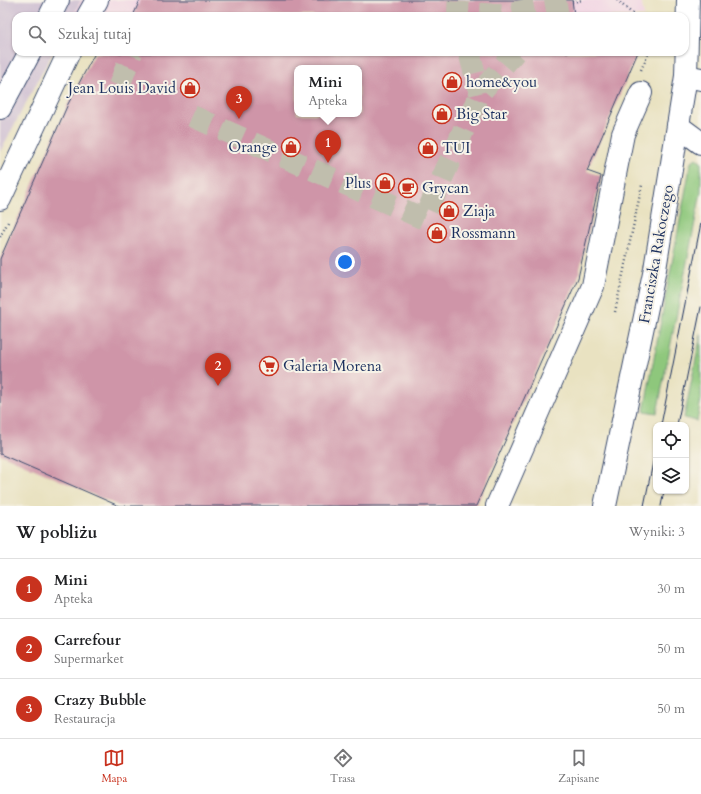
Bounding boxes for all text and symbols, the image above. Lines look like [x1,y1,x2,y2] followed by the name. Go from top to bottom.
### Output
[12,12,689,56] search box
[26,23,48,45] icon: search
[58,24,132,44] text: Szukaj tutaj
[294,65,362,117] popup
[441,71,463,93] shop icon: home&you
[309,72,342,92] text: Mini
[466,72,537,92] place label: home&you
[179,77,201,99] shop icon: Jean Louis David
[66,78,176,98] place label: Jean Louis David
[226,86,252,119] pin: 3
[309,92,347,110] text: Apteka
[431,103,453,125] shop icon: Big Star
[456,104,508,124] place label: Big Star
[315,130,341,163] pin: 1
[280,136,302,158] shop icon: Orange
[228,137,277,157] place label: Orange
[417,137,439,159] shop icon: TUI
[442,138,470,158] place label: TUI
[374,172,396,194] shop icon: Plus
[345,173,371,193] place label: Plus
[397,177,419,199] cafe icon: Grycan
[422,178,470,198] place label: Grycan
[634,183,678,325] street label: Franciszka Rakoczego
[438,200,460,222] shop icon: Ziaja
[463,201,496,221] place label: Ziaja
[426,222,448,244] shop icon: Rossmann
[451,223,516,243] place label: Rossmann
[335,252,355,272] your location
[205,353,231,386] pin: 2
[258,355,280,377] supermarket icon: Galeria Morena
[283,356,382,376] place label: Galeria Morena
[653,422,689,494] map controls
[653,422,689,458] button: locate
[653,458,689,494] button: layers
[16,521,97,544] text: W pobliżu
[629,523,685,541] text: Wyniki: 3
[54,570,88,590] text: Mini
[26,580,32,598] text: 1
[657,580,685,598] text: 30 m
[54,590,93,608] text: Apteka
[54,630,121,650] text: Carrefour
[26,640,32,658] text: 2
[657,640,685,658] text: 50 m
[54,650,124,668] text: Supermarket
[54,690,146,710] text: Crazy Bubble
[26,700,32,718] text: 3
[657,700,685,718] text: 50 m
[54,710,116,728] text: Restauracja
[101,747,127,786] tab: Mapa
[330,747,355,786] tab: Trasa
[558,747,600,786] tab: Zapisane

